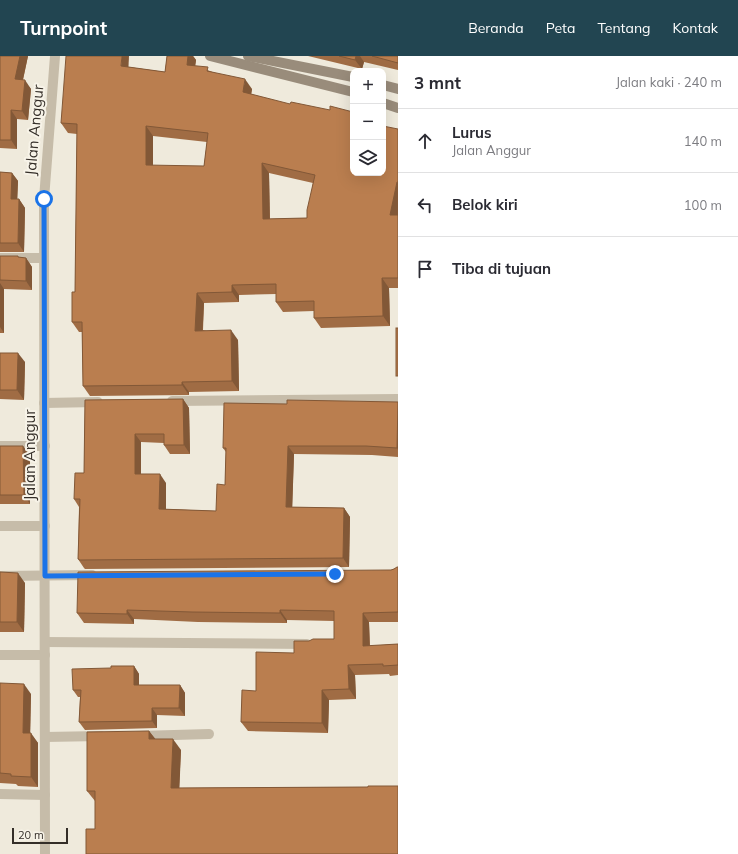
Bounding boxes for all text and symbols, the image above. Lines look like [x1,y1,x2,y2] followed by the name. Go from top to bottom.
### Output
[20,16,107,40] text: Turnpoint
[468,19,524,37] text: Beranda
[546,19,575,37] text: Peta
[597,19,651,37] text: Tentang
[673,19,718,37] text: Kontak
[350,68,386,176] map controls
[350,68,386,104] button: +
[414,72,461,93] text: 3 mnt
[616,74,722,90] text: Jalan kaki · 240 m
[21,83,47,176] street label: Jalan Anggur
[350,104,386,140] button: −
[452,123,492,142] text: Lurus
[414,130,436,152] icon: ahead
[684,133,722,149] text: 140 m
[350,140,386,176] button: layers
[452,142,531,158] text: Jalan Anggur
[35,190,53,208] route start
[414,194,436,216] icon: left
[452,195,518,214] text: Belok kiri
[684,197,722,213] text: 100 m
[414,258,436,280] icon: arrive
[452,259,551,278] text: Tiba di tujuan
[20,409,39,501] street label: Jalan Anggur
[326,565,344,583] route end
[12,826,68,845] scale bar
[18,828,44,842] text: 20 m

